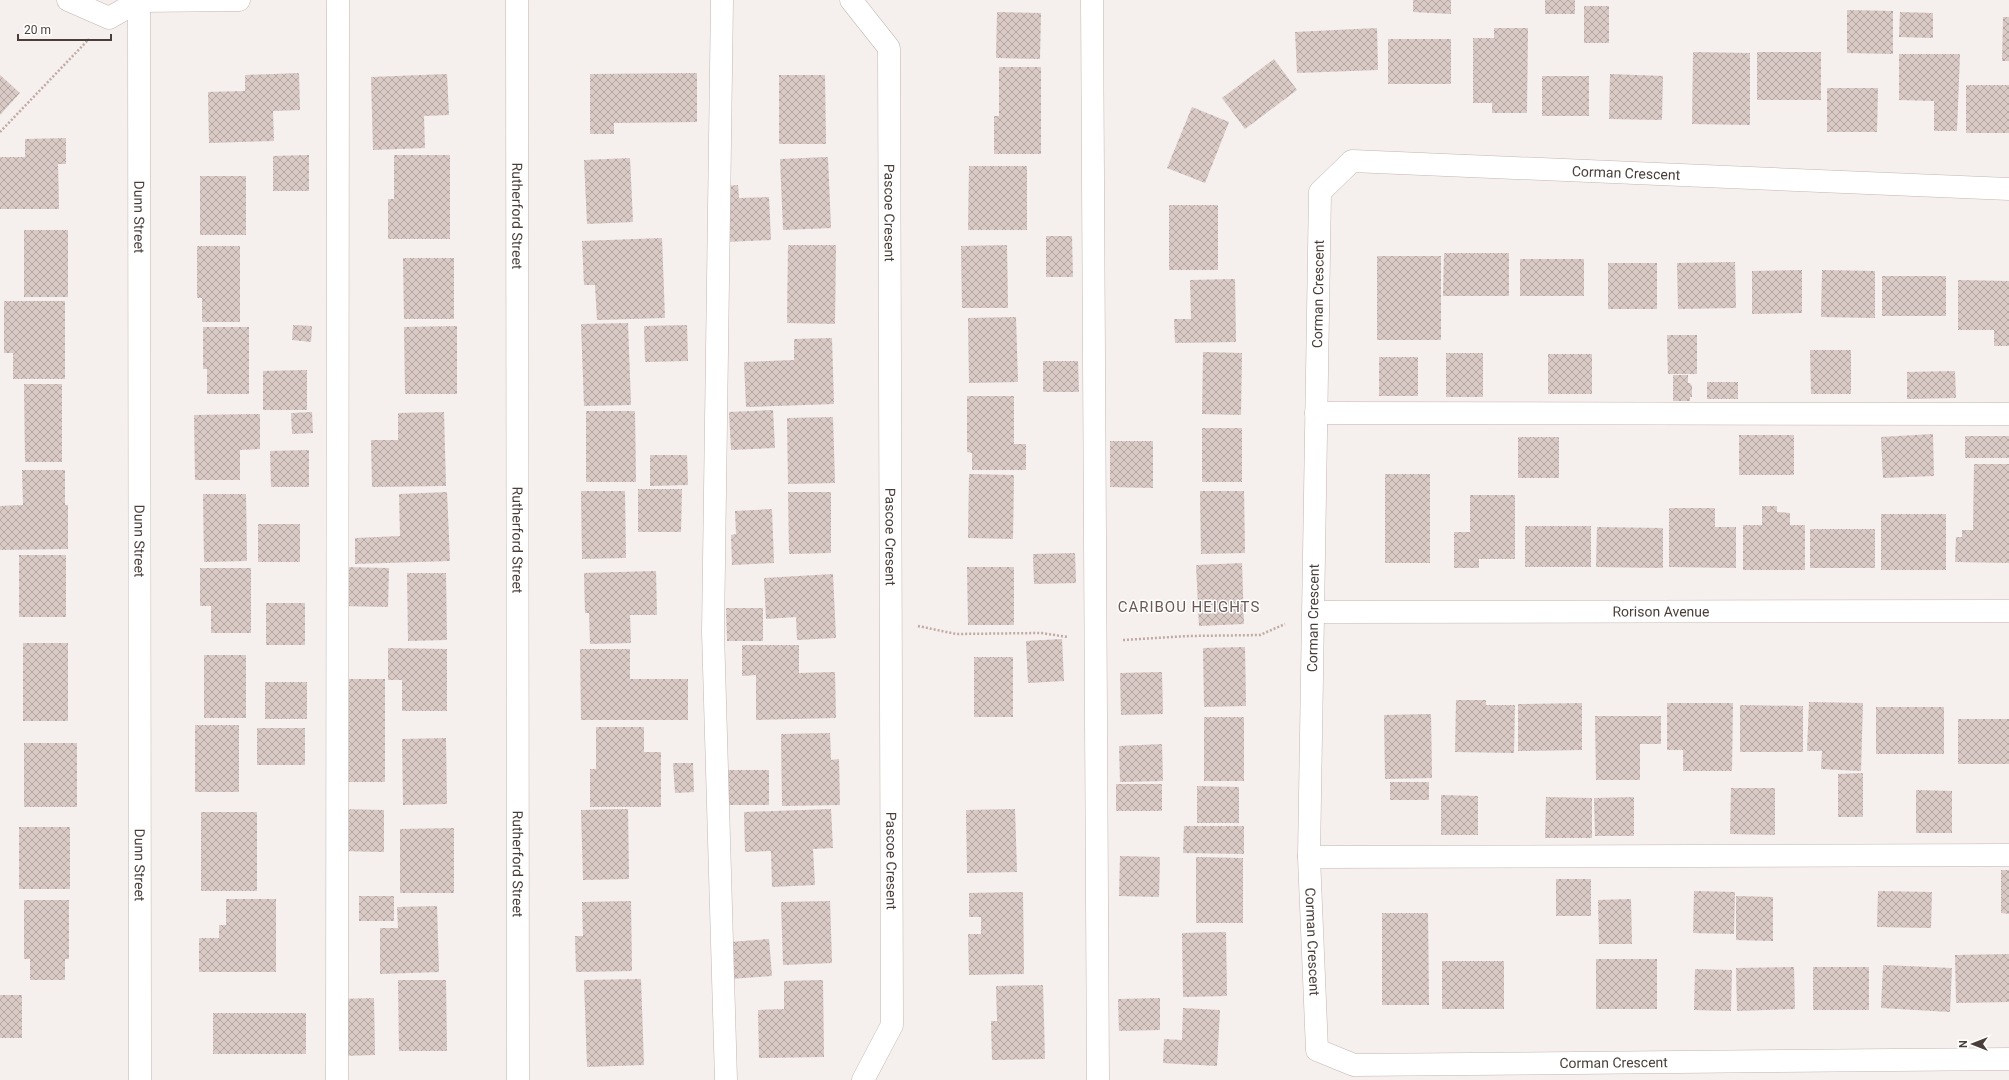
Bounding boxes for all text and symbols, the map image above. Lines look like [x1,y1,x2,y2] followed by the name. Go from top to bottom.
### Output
[18,16,111,42] scale bar
[24,23,51,37] text: 20 m
[509,163,525,270] street label: Rutherford Street
[1572,163,1681,183] street label: Corman Crescent
[881,164,898,262] street label: Pascoe Cresent
[131,181,147,254] street label: Dunn Street
[1309,239,1327,348] street label: Corman Crescent
[509,487,526,594] street label: Rutherford Street
[882,488,899,586] street label: Pascoe Cresent
[131,505,148,578] street label: Dunn Street
[1304,563,1322,672] street label: Corman Crescent
[1118,598,1260,616] district label: CARIBOU HEIGHTS
[1612,603,1710,620] street label: Rorison Avenue
[510,811,526,918] street label: Rutherford Street
[883,812,900,910] street label: Pascoe Cresent
[132,829,148,902] street label: Dunn Street
[1302,887,1323,997] street label: Corman Crescent
[1953,1024,1993,1064] north arrow
[1957,1040,1970,1048] text: N
[1559,1054,1668,1071] street label: Corman Crescent

